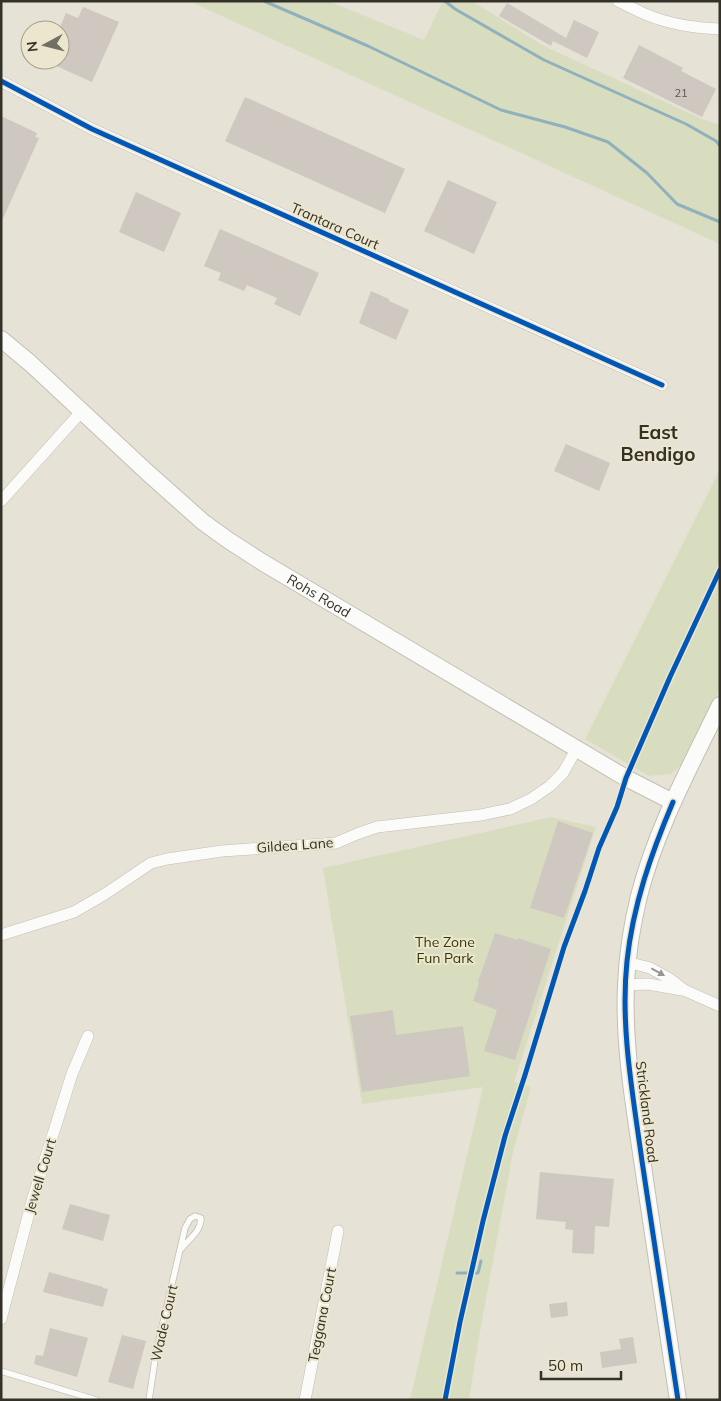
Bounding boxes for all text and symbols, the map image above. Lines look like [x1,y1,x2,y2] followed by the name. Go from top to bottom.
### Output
[20,20,70,70] north arrow
[23,40,42,53] text: N
[674,86,688,100] house number: 21
[288,198,382,254] street label: Trantara Court
[621,420,695,466] district label: East Bendigo
[284,570,354,621] street label: Rohs Road
[256,833,334,857] street label: Gildea Lane
[415,933,475,967] park label: The Zone Fun Park
[650,968,665,976] one-way arrow
[632,1060,662,1164] street label: Strickland Road
[20,1136,60,1216] street label: Jewell Court
[304,1266,340,1364] street label: Teggana Court
[146,1283,182,1363] street label: Wade Court
[541,1348,621,1380] scale bar
[548,1356,583,1375] text: 50 m

